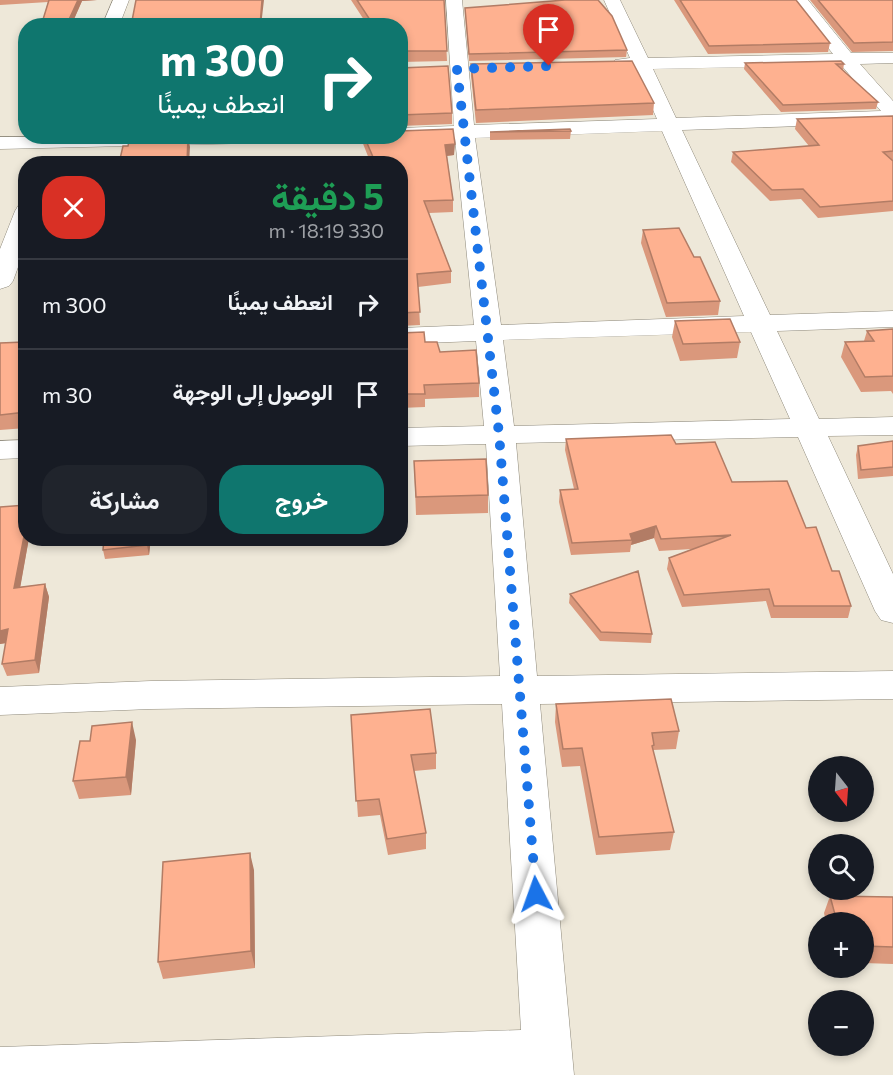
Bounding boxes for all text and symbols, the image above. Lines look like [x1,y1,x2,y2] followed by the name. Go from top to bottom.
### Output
[523,4,574,66] pin
[532,13,565,46] icon: arrive
[160,33,285,85] text: 300 m
[306,42,384,120] icon: right
[157,86,285,119] text: انعطف يمينًا
[271,173,384,217] text: 5 دقيقة
[42,176,105,239] button: close
[268,218,384,242] text: 330 m · 18:19
[227,288,333,315] text: انعطف يمينًا
[351,288,384,321] icon: right
[42,291,107,318] text: 300 m
[173,378,333,405] text: الوصول إلى الوجهة
[351,378,384,411] icon: arrive
[42,381,92,408] text: 30 m
[42,465,207,534] button: مشاركة
[219,465,384,534] button: خروج
[808,756,874,822] north arrow
[808,756,874,1056] map controls
[808,834,874,900] button: search
[504,862,568,926] position arrow
[808,912,874,978] button: +
[808,990,874,1056] button: −

